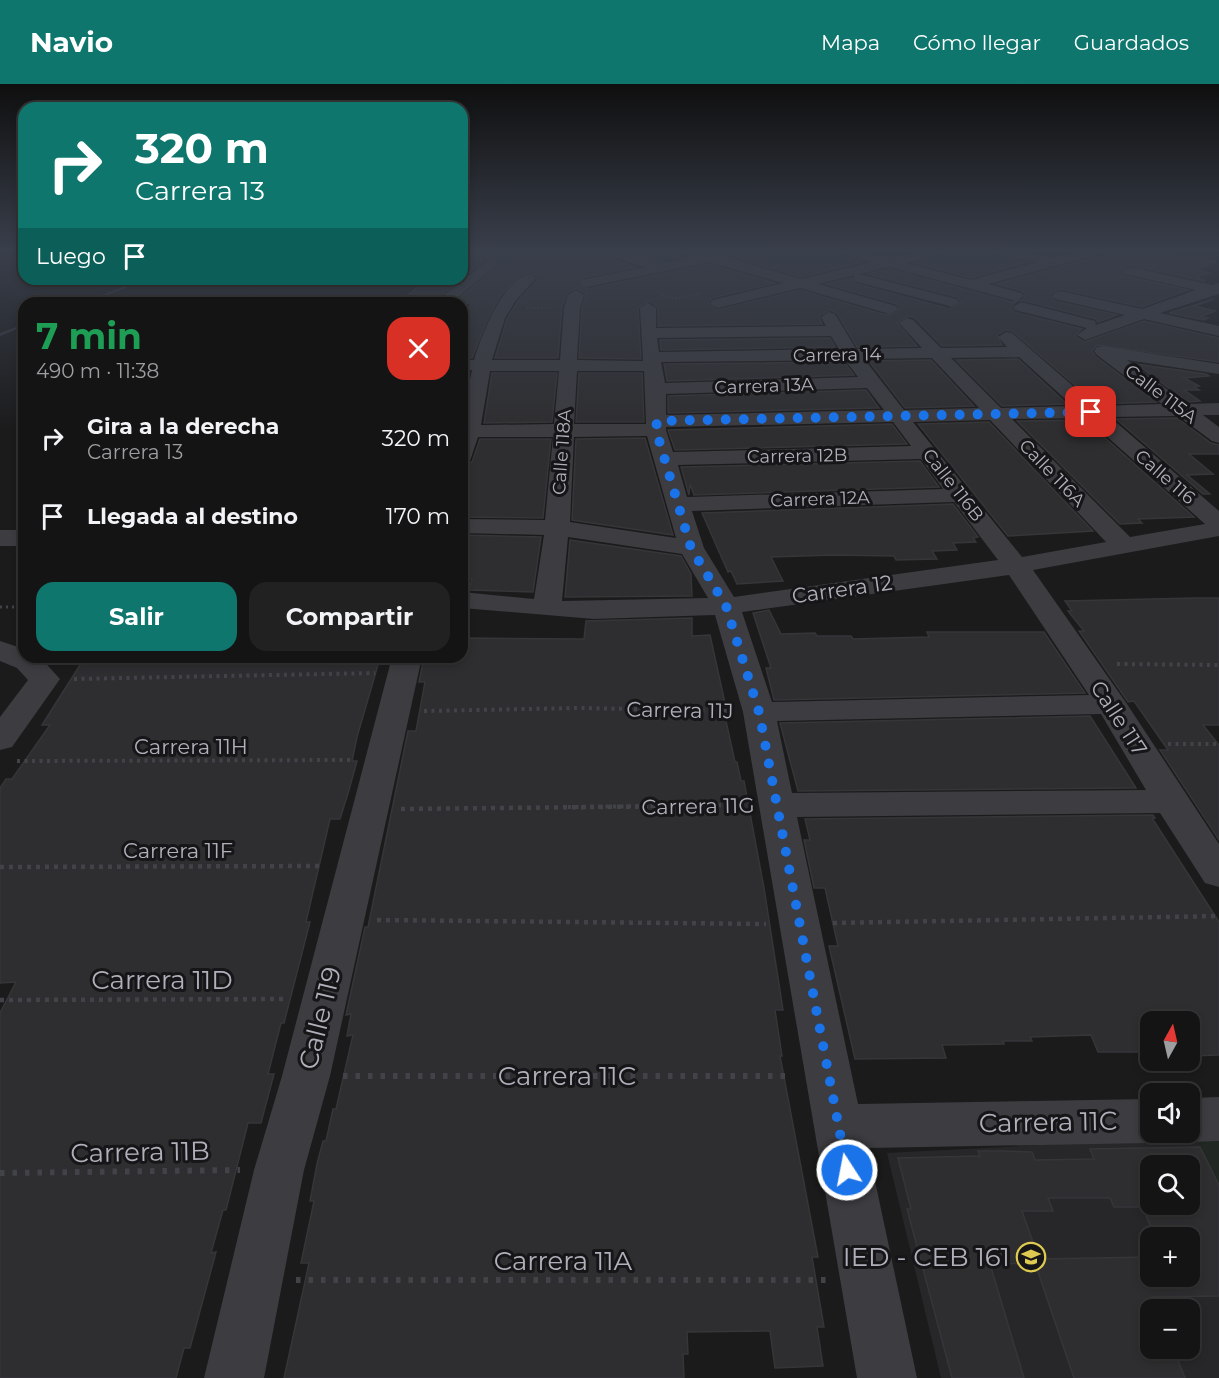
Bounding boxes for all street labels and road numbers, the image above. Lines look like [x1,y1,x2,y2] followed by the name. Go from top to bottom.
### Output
[793,343,881,367] street label: Carrera 14
[1121,360,1201,428] street label: Calle 115A
[714,373,814,399] street label: Carrera 13A
[548,408,576,496] street label: Calle 118A
[1014,435,1090,511] street label: Calle 116A
[747,444,847,468] street label: Carrera 12B
[918,444,988,526] street label: Calle 116B
[1130,445,1200,509] street label: Calle 116
[770,486,870,512] street label: Carrera 12A
[790,570,894,608] street label: Carrera 12
[1086,676,1152,760] street label: Calle 117
[626,697,734,723] street label: Carrera 11J
[134,734,248,759] street label: Carrera 11H
[641,793,755,819] street label: Carrera 11G
[123,838,233,863] street label: Carrera 11F
[292,963,348,1073] street label: Calle 119
[91,964,233,996] street label: Carrera 11D
[498,1060,636,1092] street label: Carrera 11C
[979,1105,1117,1139] street label: Carrera 11C
[70,1135,210,1169] street label: Carrera 11B
[494,1245,633,1277] street label: Carrera 11A

